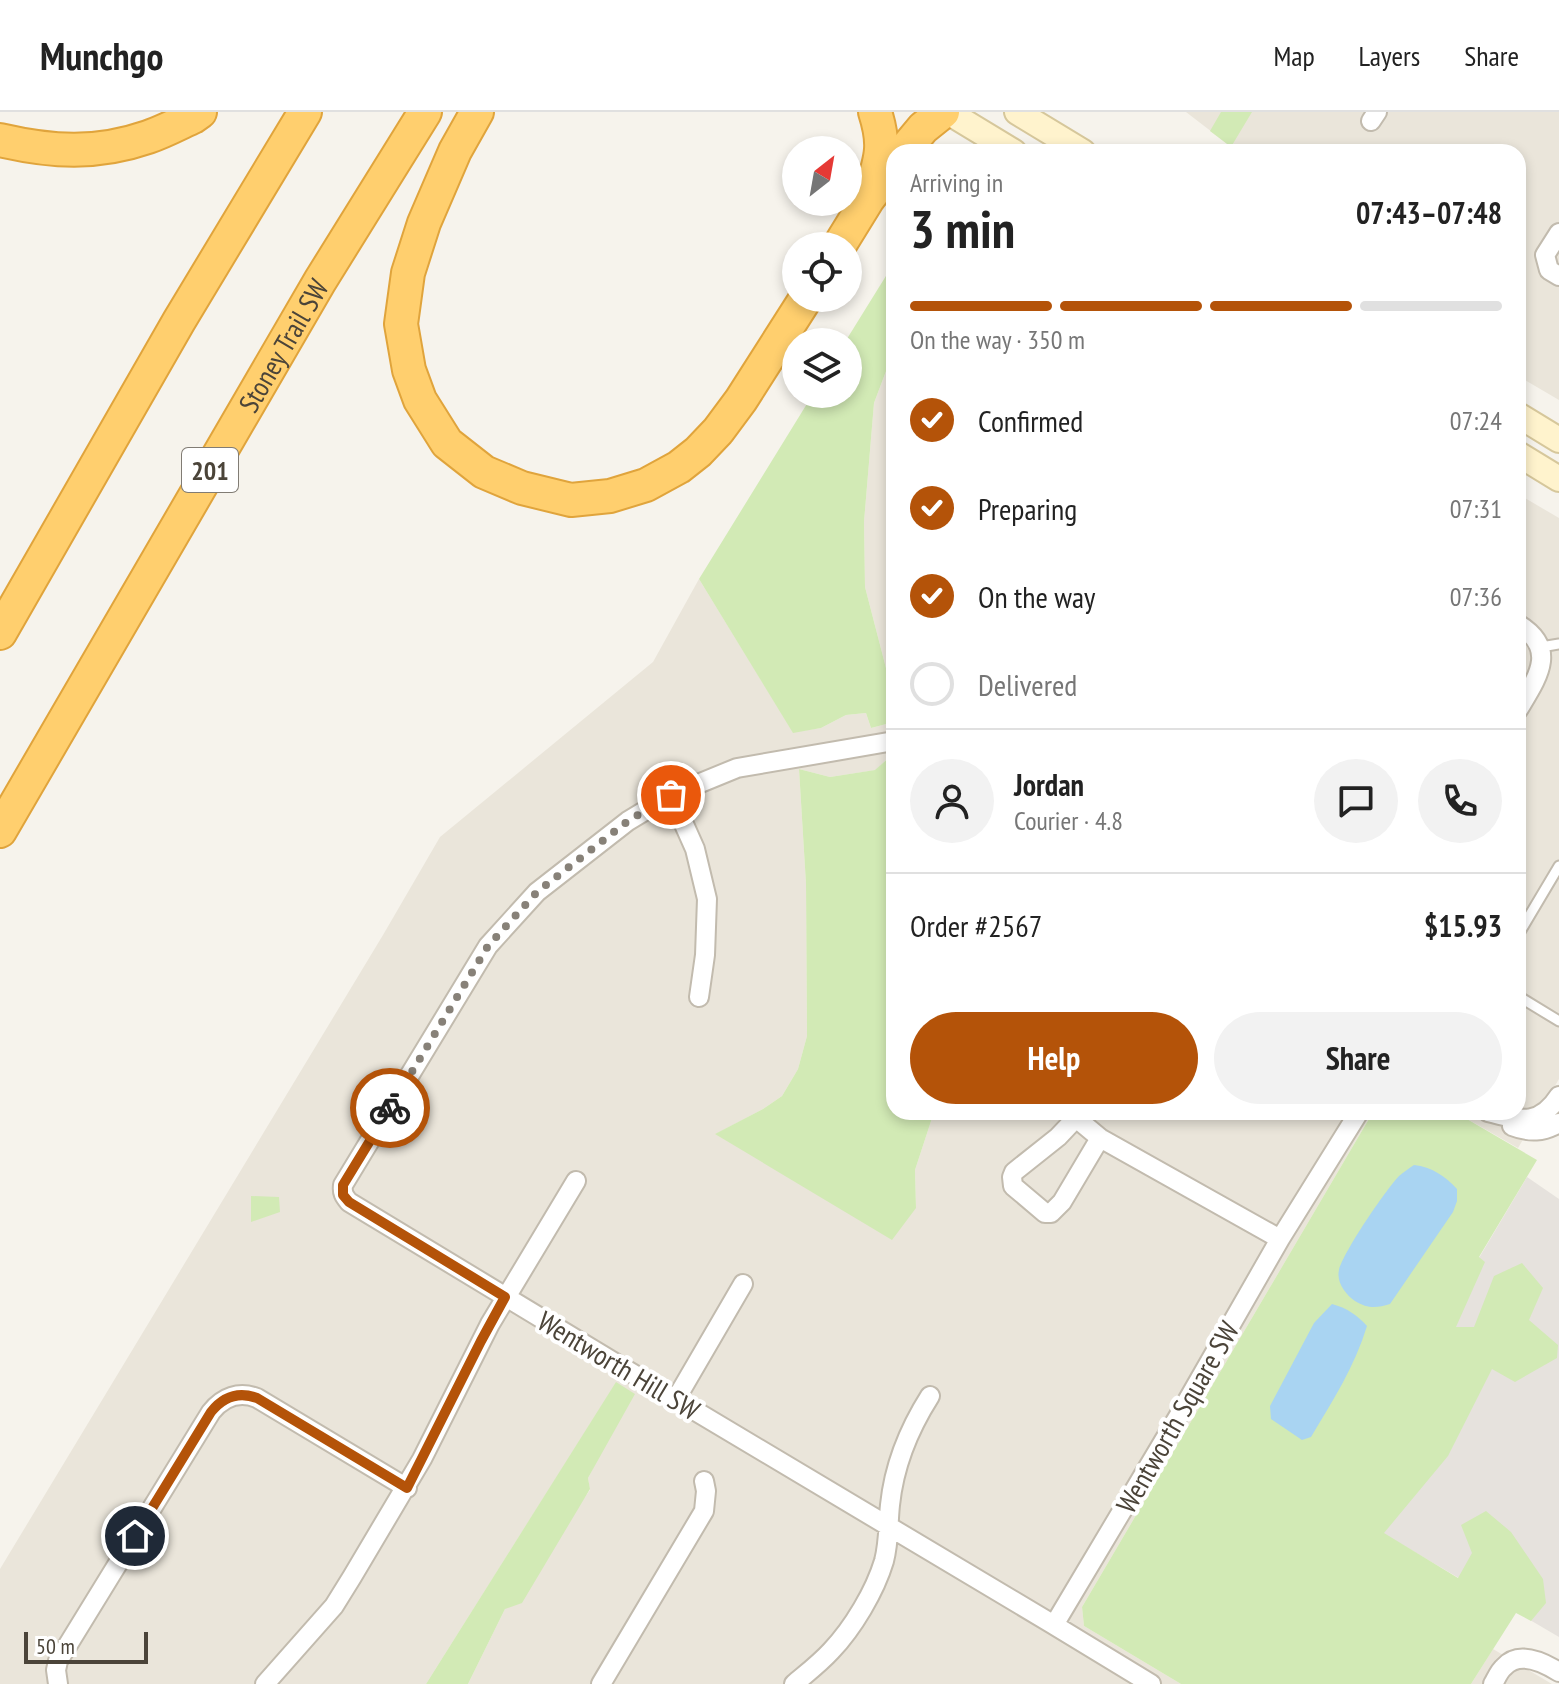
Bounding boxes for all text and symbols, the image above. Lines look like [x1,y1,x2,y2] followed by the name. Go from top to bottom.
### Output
[40,31,163,80] text: Munchgo
[1273,37,1315,74] text: Map
[1359,37,1420,74] text: Layers
[1464,37,1519,74] text: Share
[782,136,862,216] north arrow
[782,136,862,408] map controls
[910,166,1003,199] text: Arriving in
[1356,193,1502,232] text: 07:43–07:48
[910,195,1015,262] text: 3 min
[782,232,862,312] button: locate
[229,272,336,419] street label: Stoney Trail SW
[910,323,1085,356] text: On the way · 350 m
[782,328,862,408] button: layers
[910,398,954,442] icon: check
[978,401,1083,440] text: Confirmed
[1450,404,1502,437] text: 07:24
[182,448,238,492] road number: 201
[910,486,954,530] icon: check
[978,489,1077,528] text: Preparing
[1450,492,1502,525] text: 07:31
[910,574,954,618] icon: check
[978,577,1095,616] text: On the way
[1450,580,1502,613] text: 07:36
[978,665,1077,704] text: Delivered
[910,759,994,843] button: person
[1314,759,1398,843] button: chat
[1418,759,1502,843] button: phone
[637,761,705,829] pin
[1014,765,1084,804] text: Jordan
[649,773,693,817] icon: bag
[1014,804,1123,837] text: Courier · 4.8
[910,906,1042,945] text: Order #2567
[1424,906,1502,945] text: $15.93
[910,1012,1198,1104] button: Help
[1214,1012,1502,1104] button: Share
[350,1068,430,1148] courier
[368,1086,412,1130] icon: bike
[531,1302,707,1428] street label: Wentworth Hill SW
[1107,1314,1247,1520] street label: Wentworth Square SW
[101,1502,169,1570] pin
[113,1514,157,1558] icon: home
[24,1628,148,1664] scale bar
[36,1632,75,1660] text: 50 m

